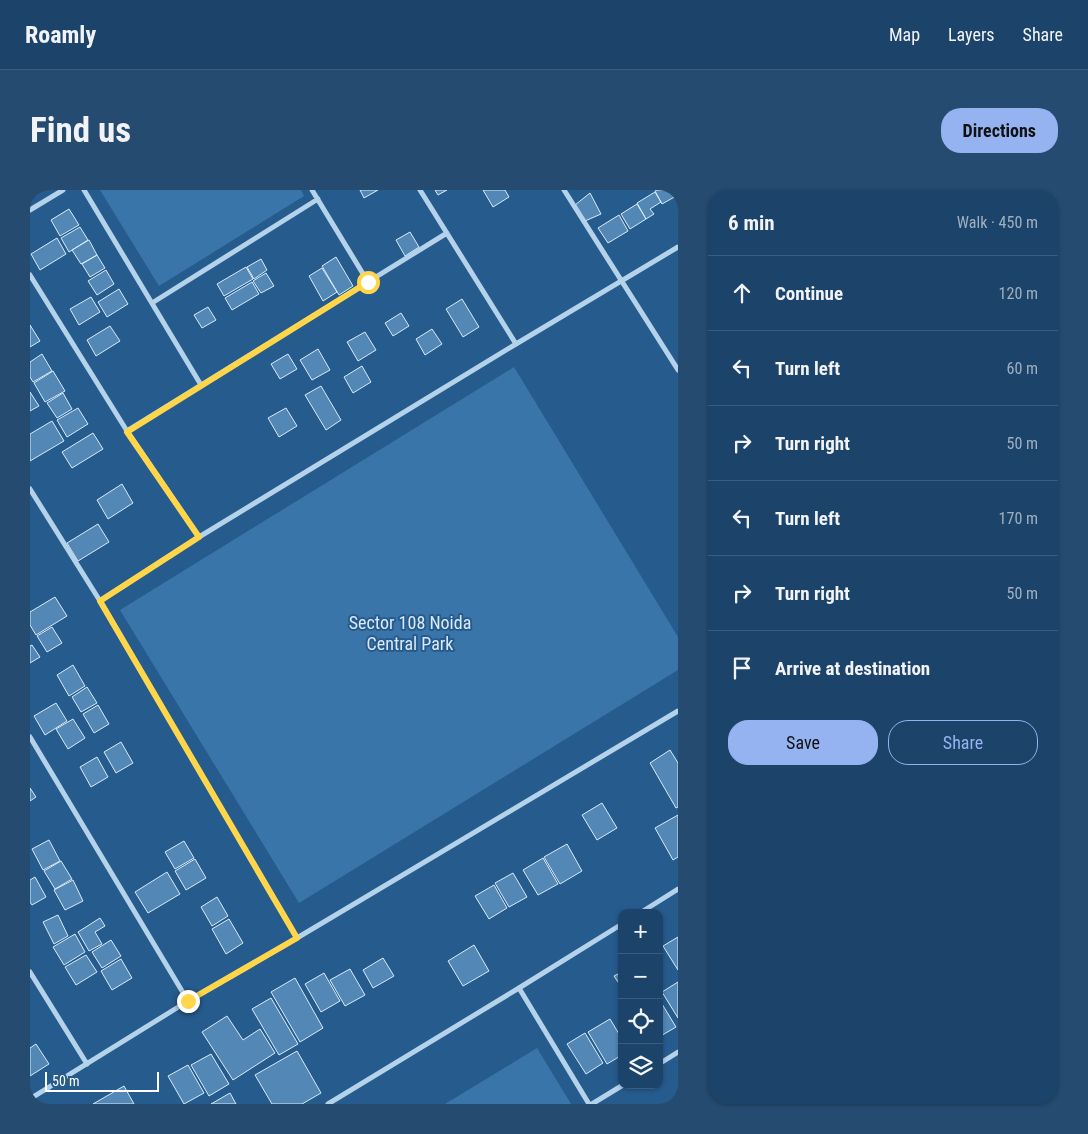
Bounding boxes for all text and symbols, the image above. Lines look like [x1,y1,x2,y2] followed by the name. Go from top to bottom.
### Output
[25,21,96,49] text: Roamly
[889,24,920,45] text: Map
[948,24,995,45] text: Layers
[1023,24,1063,45] text: Share
[941,108,1058,153] button: Directions
[30,110,131,151] text: Find us
[728,211,775,235] text: 6 min
[957,213,1038,232] text: Walk · 450 m
[357,271,380,294] route start
[728,279,756,307] icon: ahead
[775,282,843,305] text: Continue
[999,284,1038,303] text: 120 m
[728,354,756,382] icon: left
[775,357,840,380] text: Turn left
[1006,359,1038,378] text: 60 m
[728,429,756,457] icon: right
[775,432,850,455] text: Turn right
[1006,434,1038,453] text: 50 m
[728,504,756,532] icon: left
[775,507,840,530] text: Turn left
[999,509,1038,528] text: 170 m
[728,579,756,607] icon: right
[775,582,850,605] text: Turn right
[1006,584,1038,603] text: 50 m
[349,612,471,654] park label: Sector 108 Noida Central Park
[728,654,756,682] icon: arrive
[775,657,930,680] text: Arrive at destination
[728,720,878,765] button: Save
[888,720,1038,765] button: Share
[618,909,663,1089] map controls
[618,909,663,954] button: +
[618,954,663,999] button: −
[177,990,200,1013] route end
[618,999,663,1044] button: locate
[618,1044,663,1089] button: layers
[45,1069,159,1092] scale bar
[52,1073,80,1089] text: 50 m

